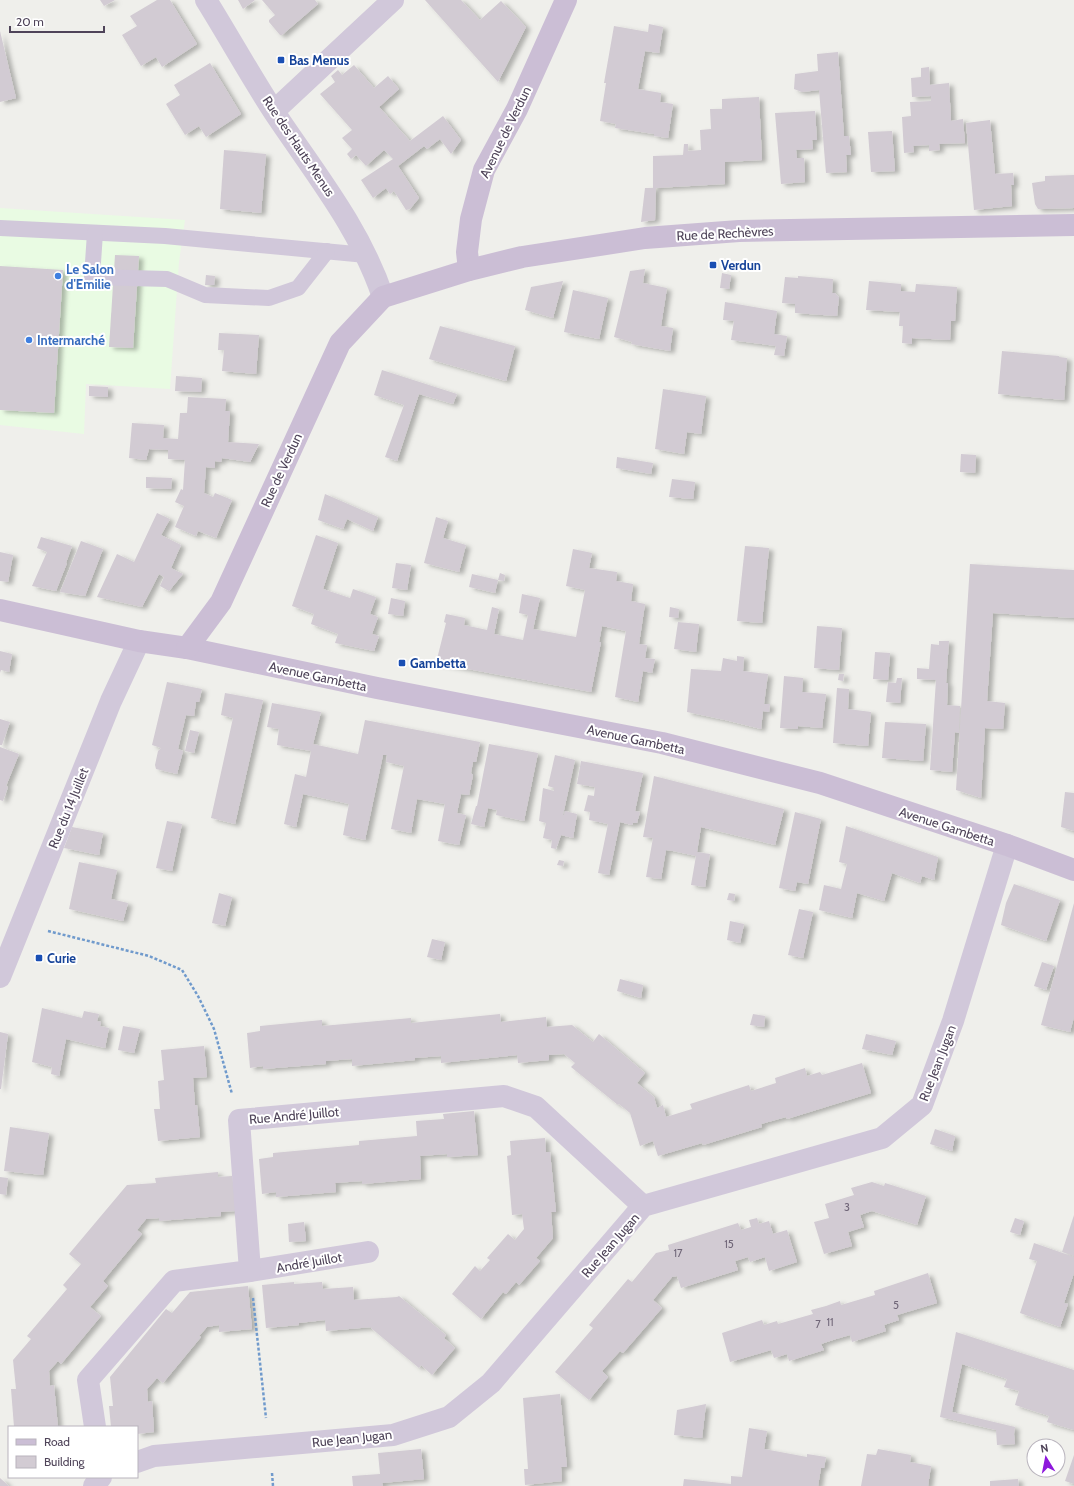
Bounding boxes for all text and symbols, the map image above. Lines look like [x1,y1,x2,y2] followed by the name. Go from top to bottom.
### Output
[10,8,104,34] scale bar
[16,14,44,29] text: 20 m
[289,52,350,68] place label: Bas Menus
[276,55,286,65] marker: Bas Menus
[476,84,534,180] street label: Avenue de Verdun
[259,93,339,200] street label: Rue des Hauts Menus
[676,222,774,244] street label: Rue de Rechèvres
[721,257,761,273] place label: Verdun
[708,260,718,270] marker: Verdun
[66,261,114,292] place label: Le Salon d'Emilie
[53,271,63,281] marker: Le Salon d'Emilie
[37,332,105,348] place label: Intermarché
[24,335,34,345] marker: Intermarché
[257,430,305,510] street label: Rue de Verdun
[410,655,466,671] place label: Gambetta
[268,658,369,694] street label: Avenue Gambetta
[397,658,407,668] marker: Gambetta
[586,721,687,757] street label: Avenue Gambetta
[45,765,92,851] street label: Rue du 14 Juillet
[897,803,997,849] street label: Avenue Gambetta
[47,950,76,966] place label: Curie
[34,953,44,963] marker: Curie
[915,1023,959,1103] street label: Rue Jean Jugan
[248,1103,340,1127] street label: Rue André Juillot
[844,1200,850,1214] house number: 3
[578,1209,642,1281] street label: Rue Jean Jugan
[724,1237,734,1251] house number: 15
[673,1246,683,1260] house number: 17
[275,1248,344,1276] street label: André Juillot
[893,1298,899,1312] house number: 5
[826,1315,834,1329] house number: 11
[815,1317,821,1331] house number: 7
[8,1426,138,1478] legend
[311,1426,393,1450] street label: Rue Jean Jugan
[44,1434,70,1449] text: Road
[1026,1438,1066,1478] north arrow
[1039,1441,1049,1456] text: N
[44,1454,86,1469] text: Building

